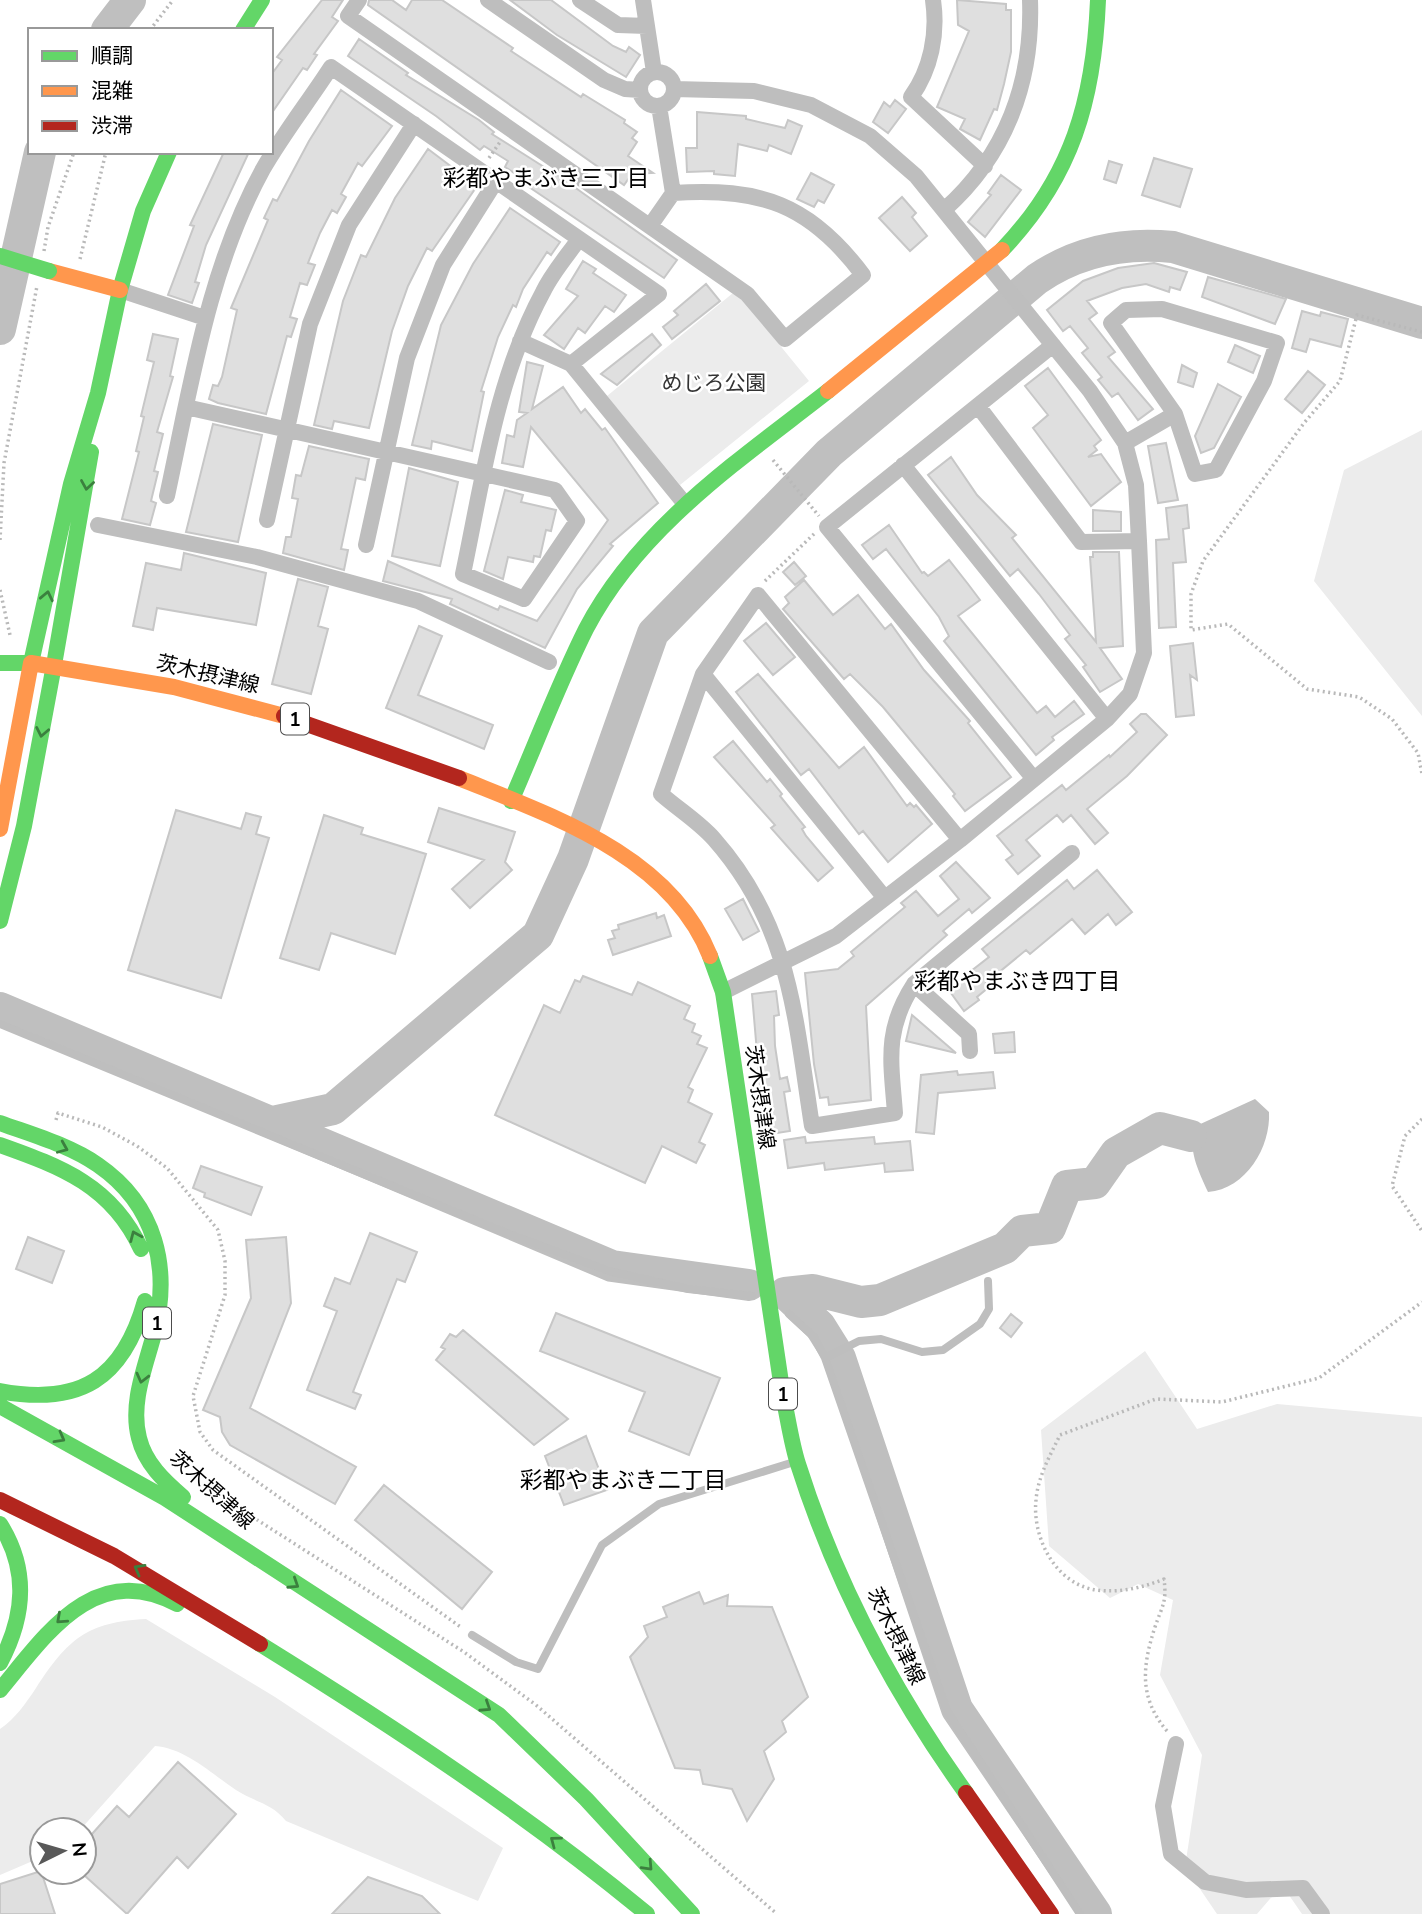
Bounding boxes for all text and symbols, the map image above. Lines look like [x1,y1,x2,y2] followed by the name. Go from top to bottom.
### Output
[28,28,273,154] legend
[91,42,133,70] text: 順調
[91,77,133,105] text: 混雑
[91,112,133,140] text: 渋滞
[443,163,650,194] district label: 彩都やまぶき三丁目
[662,369,767,397] park label: めじろ公園
[80,479,95,491] one-way arrow
[38,590,53,602] one-way arrow
[154,649,262,699] street label: 茨木摂津線
[281,704,309,734] road number: 1
[35,726,50,738] one-way arrow
[914,966,1121,997] district label: 彩都やまぶき四丁目
[739,1043,781,1151] street label: 茨木摂津線
[56,1140,69,1154] one-way arrow
[129,1231,143,1243] one-way arrow
[143,1308,171,1338] road number: 1
[136,1371,150,1383] one-way arrow
[769,1378,797,1410] road number: 1
[53,1429,66,1443] one-way arrow
[164,1444,260,1536] street label: 茨木摂津線
[520,1465,727,1496] district label: 彩都やまぶき二丁目
[134,1564,147,1577] one-way arrow
[287,1576,300,1589] one-way arrow
[860,1583,932,1689] street label: 茨木摂津線
[56,1610,69,1623] one-way arrow
[479,1698,492,1711] one-way arrow
[28,1816,98,1886] north arrow
[550,1836,563,1849] one-way arrow
[65,1841,93,1858] text: N
[639,1858,652,1871] one-way arrow

